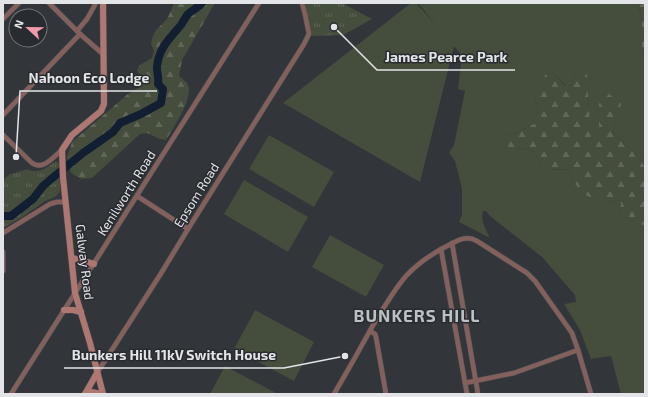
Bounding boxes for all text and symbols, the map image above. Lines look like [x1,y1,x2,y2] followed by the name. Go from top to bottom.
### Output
[8,8,48,48] north arrow
[11,18,26,30] text: N
[377,44,515,70] callout: James Pearce Park
[385,48,507,65] text: James Pearce Park
[20,65,157,91] callout: Nahoon Eco Lodge
[29,69,150,86] text: Nahoon Eco Lodge
[93,147,159,239] street label: Kenilworth Road
[170,160,222,230] street label: Epsom Road
[72,223,98,301] street label: Galway Road
[354,305,480,325] district label: BUNKERS HILL
[64,342,284,368] callout: Bunkers Hill 11kV Switch House
[72,346,276,363] text: Bunkers Hill 11kV Switch House

